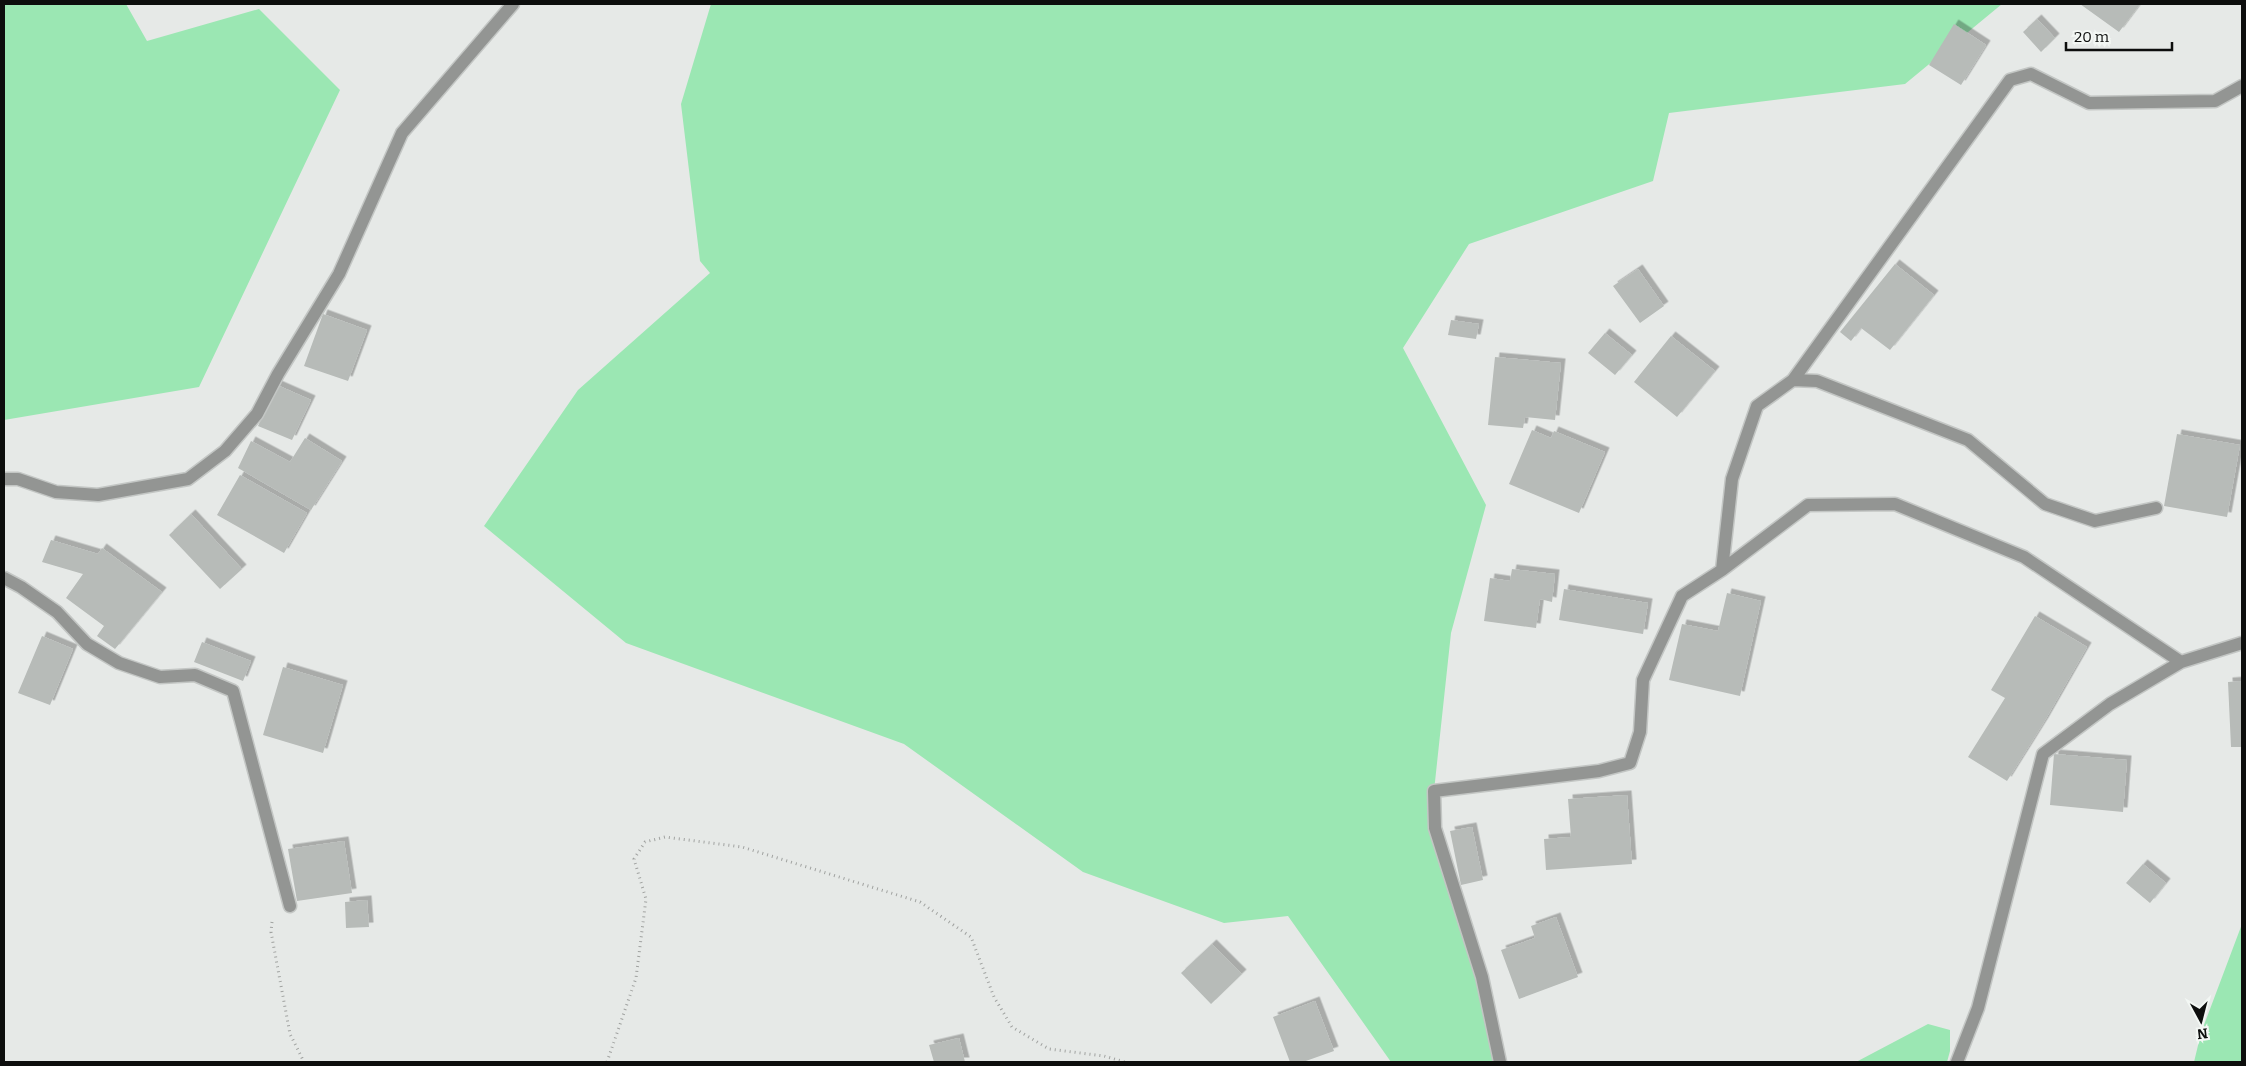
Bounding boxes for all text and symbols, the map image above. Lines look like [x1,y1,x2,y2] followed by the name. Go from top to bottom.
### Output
[2066,20,2172,52] scale bar
[2074,28,2110,46] text: 20 m
[2176,996,2226,1046] north arrow
[2196,1024,2209,1043] text: N

